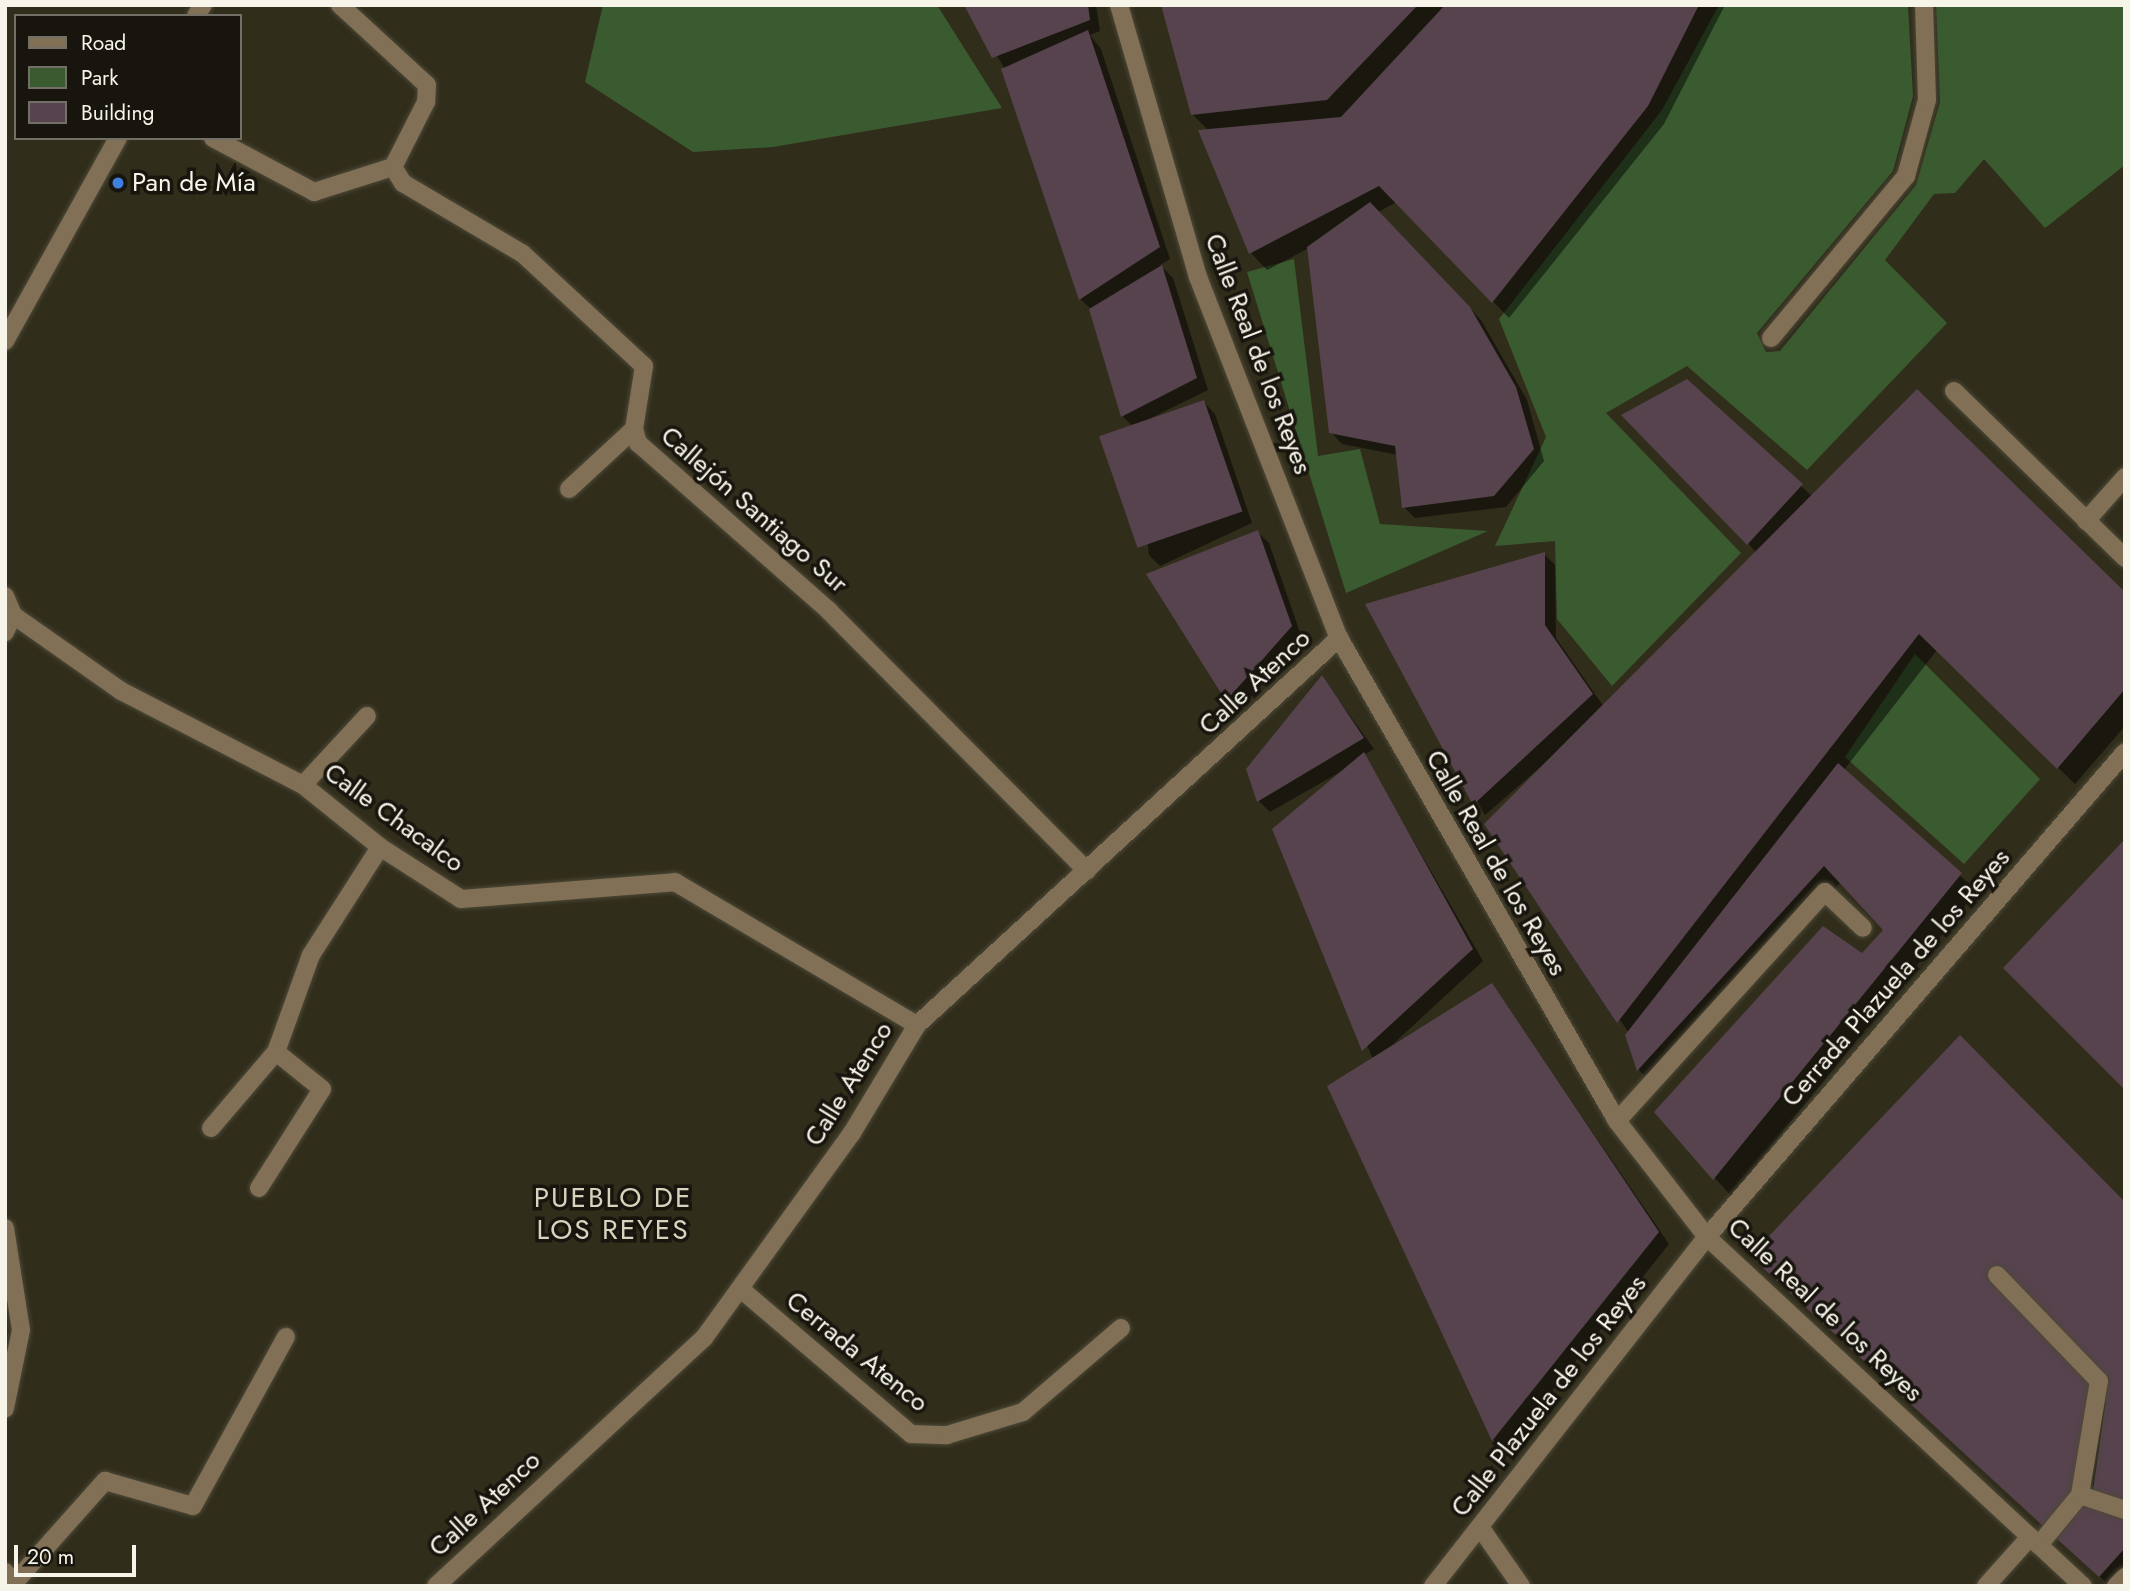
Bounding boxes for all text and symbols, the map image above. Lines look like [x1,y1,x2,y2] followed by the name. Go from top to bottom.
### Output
[14,14,242,140] legend
[81,28,126,58] text: Road
[81,63,118,93] text: Park
[81,98,154,128] text: Building
[132,167,256,199] place label: Pan de Mía
[110,175,126,191] marker: Pan de Mía
[1198,230,1318,478] street label: Calle Real de los Reyes
[654,420,854,600] street label: Callejón Santiago Sur
[1193,623,1317,741] street label: Calle Atenco
[1419,745,1573,981] street label: Calle Real de los Reyes
[318,757,470,879] street label: Calle Chacalco
[1776,843,2016,1113] street label: Cerrada Plazuela de los Reyes
[799,1016,899,1152] street label: Calle Atenco
[535,1181,691,1247] district label: PUEBLO DE LOS REYES
[1721,1212,1929,1408] street label: Calle Real de los Reyes
[1445,1269,1653,1523] street label: Calle Plazuela de los Reyes
[780,1285,934,1419] street label: Cerrada Atenco
[423,1445,547,1563] street label: Calle Atenco
[18,1532,140,1576] scale bar
[27,1542,74,1572] text: 20 m

